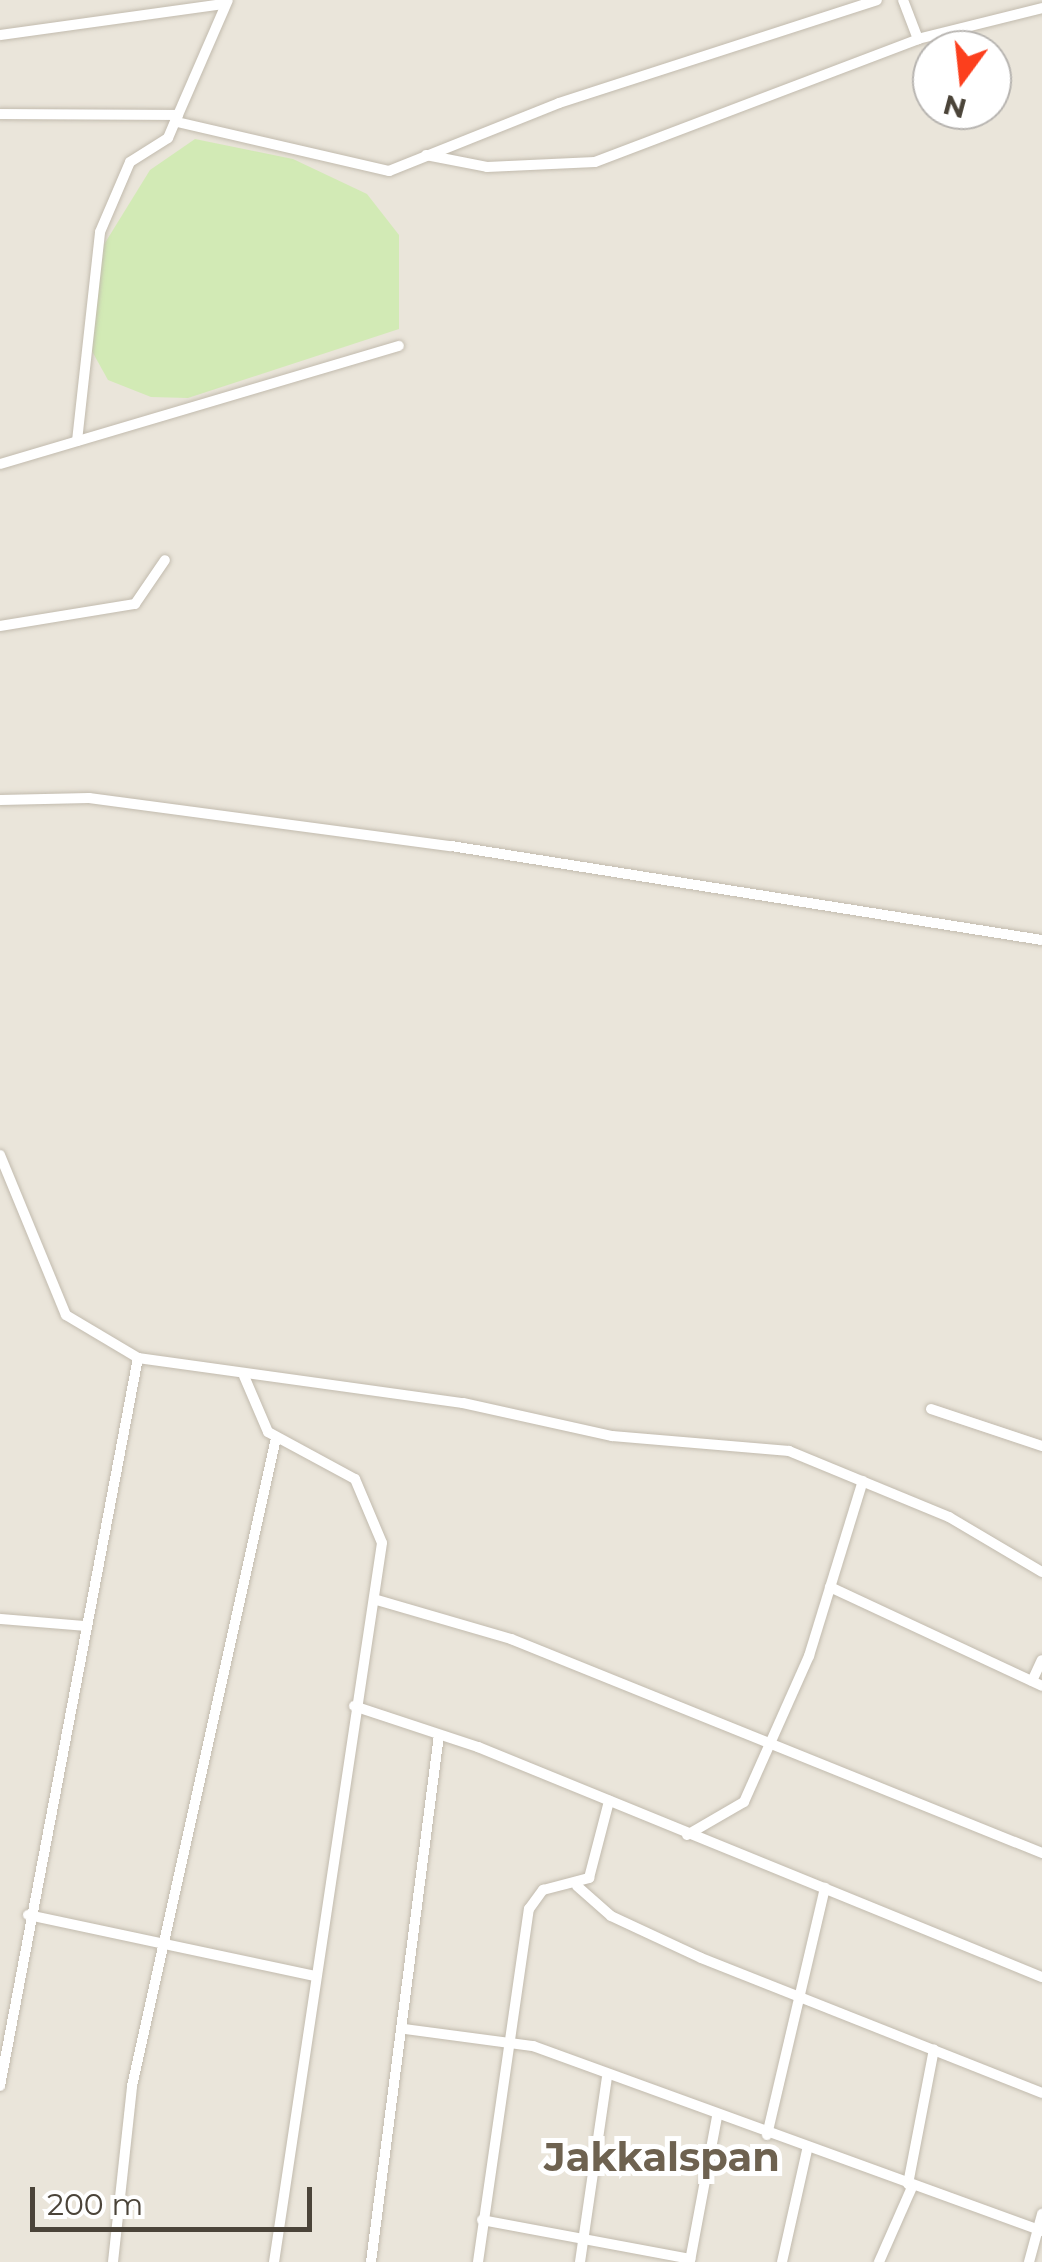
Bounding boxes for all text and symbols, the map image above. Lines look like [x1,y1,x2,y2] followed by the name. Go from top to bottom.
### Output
[912,30,1012,130] north arrow
[939,88,970,126] text: N
[544,2133,780,2181] district label: Jakkalspan
[35,2167,318,2229] scale bar
[47,2186,143,2223] text: 200 m

